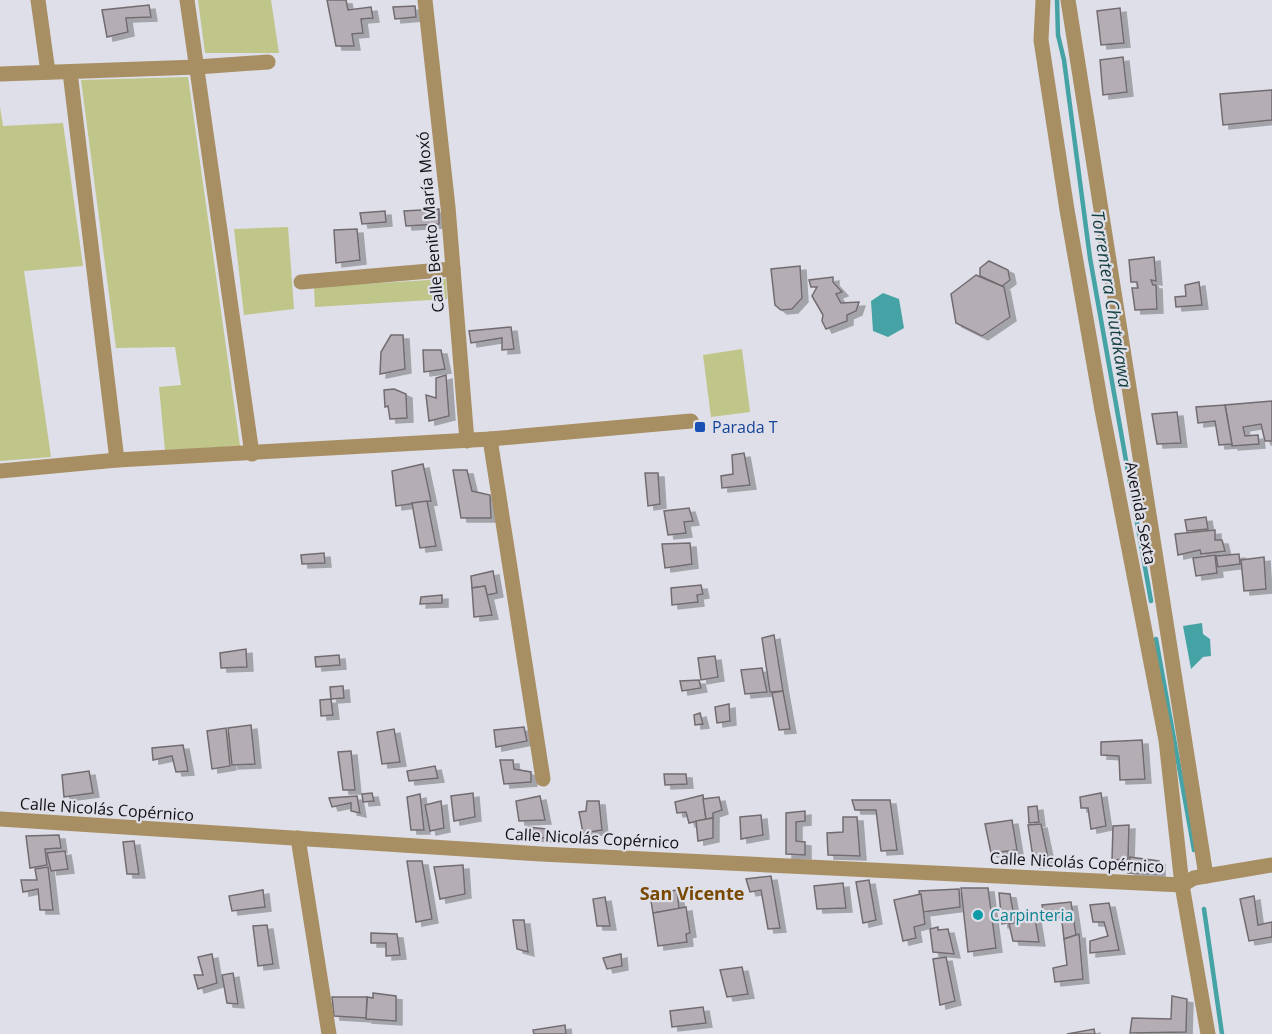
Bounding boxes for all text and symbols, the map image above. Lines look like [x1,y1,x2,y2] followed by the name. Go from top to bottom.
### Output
[411,131,449,313] street label: Calle Benito María Moxó
[1086,209,1138,389] water label: Torrentera Chutakawa
[712,416,778,438] place label: Parada T
[693,420,707,434] marker: Parada T
[1120,460,1162,566] street label: Avenida Sexta
[19,792,195,826] street label: Calle Nicolás Copérnico
[504,822,680,854] street label: Calle Nicolás Copérnico
[989,846,1165,878] street label: Calle Nicolás Copérnico
[640,881,744,905] district label: San Vicente
[990,904,1073,926] place label: Carpinteria
[971,908,985,922] marker: Carpinteria

